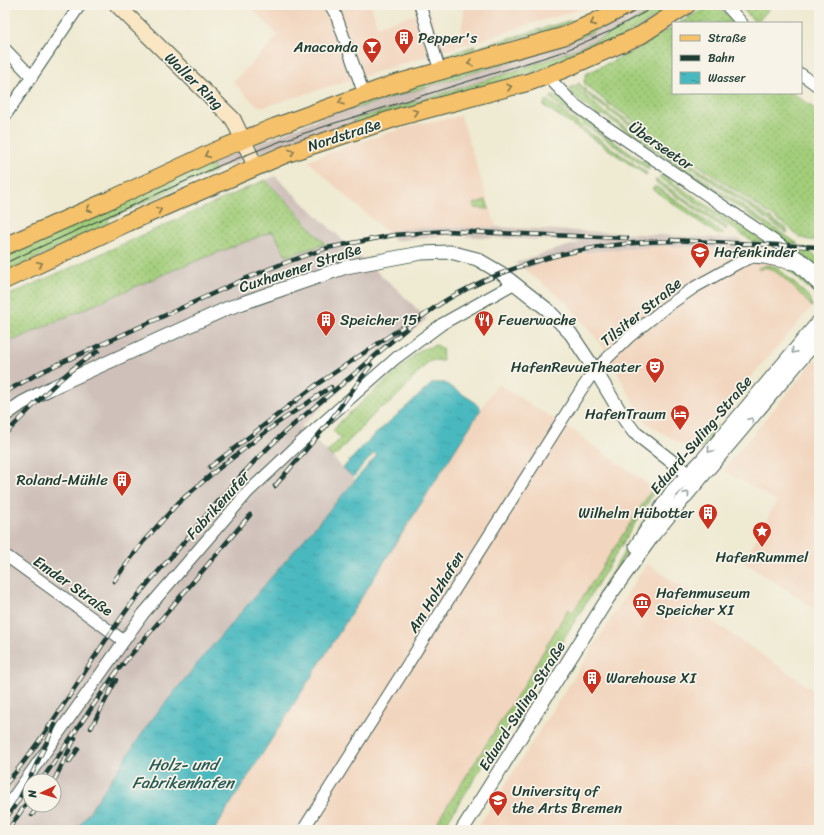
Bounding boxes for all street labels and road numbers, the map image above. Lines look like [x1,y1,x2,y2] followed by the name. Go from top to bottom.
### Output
[158,46,230,116] street label: Waller Ring
[304,111,384,159] street label: Nordstraße
[623,115,699,178] street label: Überseetor
[235,236,365,300] street label: Cuxhavener Straße
[594,271,688,353] street label: Tilsiter Straße
[643,369,759,500] street label: Eduard-Suling-Straße
[180,464,257,546] street label: Fabrikenufer
[400,546,471,639] street label: Am Holzhafen
[28,549,118,623] street label: Emder Straße
[471,636,573,776] street label: Eduard-Suling-Straße

